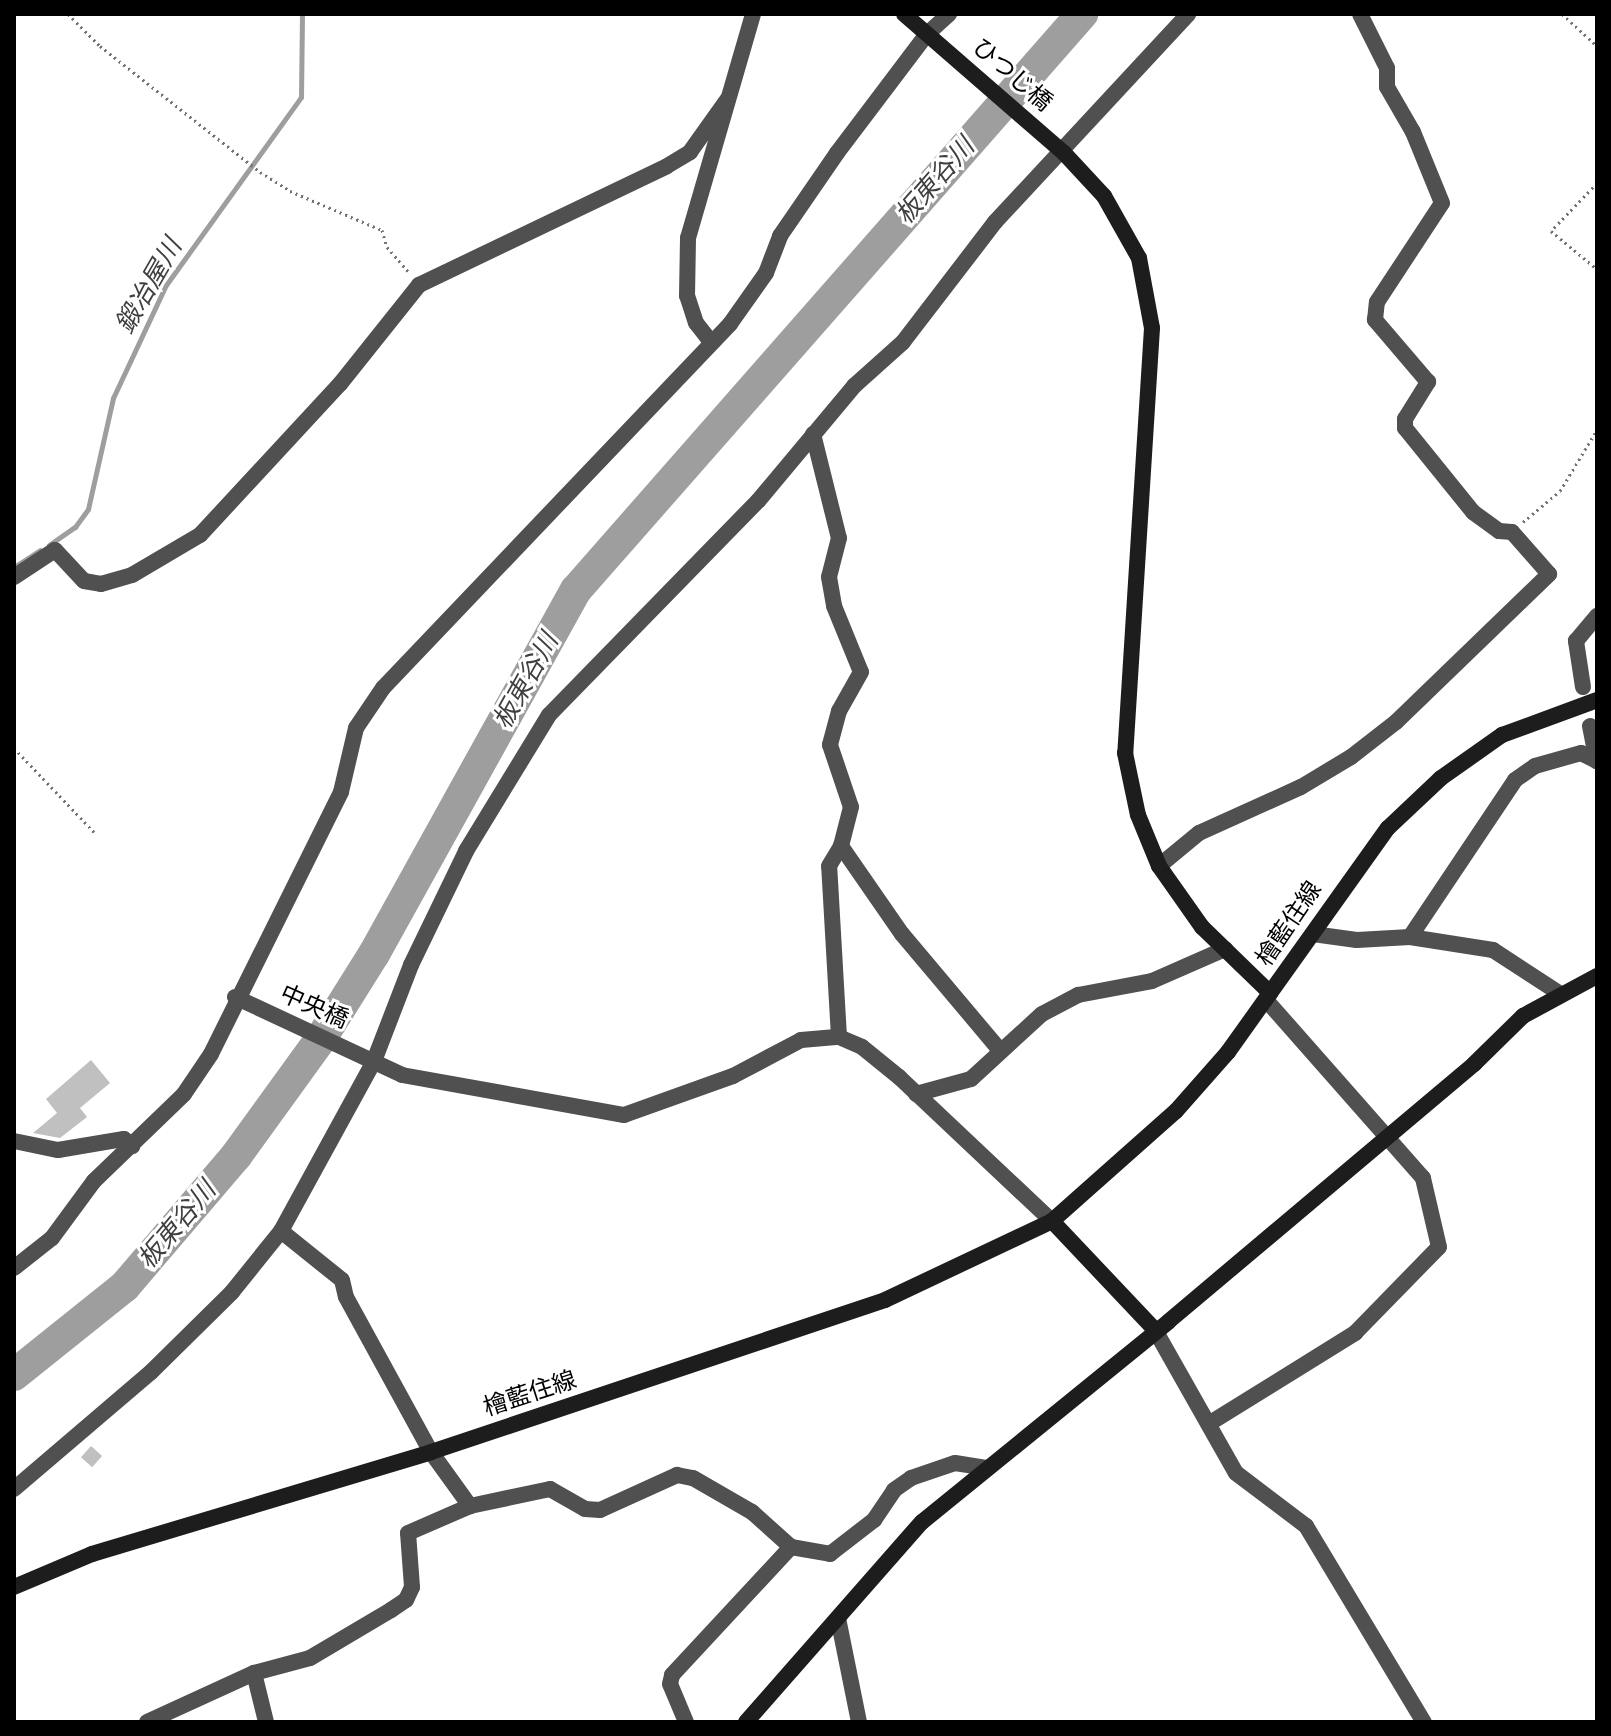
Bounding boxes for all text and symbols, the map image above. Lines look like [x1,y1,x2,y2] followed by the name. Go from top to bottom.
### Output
[966,33,1058,117] street label: ひつじ橋
[889,132,981,230] water label: 板東谷川
[109,233,189,339] water label: 鍛冶屋川
[487,628,565,734] water label: 板東谷川
[1250,876,1328,972] street label: 檜藍住線
[275,979,353,1035] street label: 中央橋
[132,1175,222,1275] water label: 板東谷川
[480,1365,580,1423] street label: 檜藍住線

